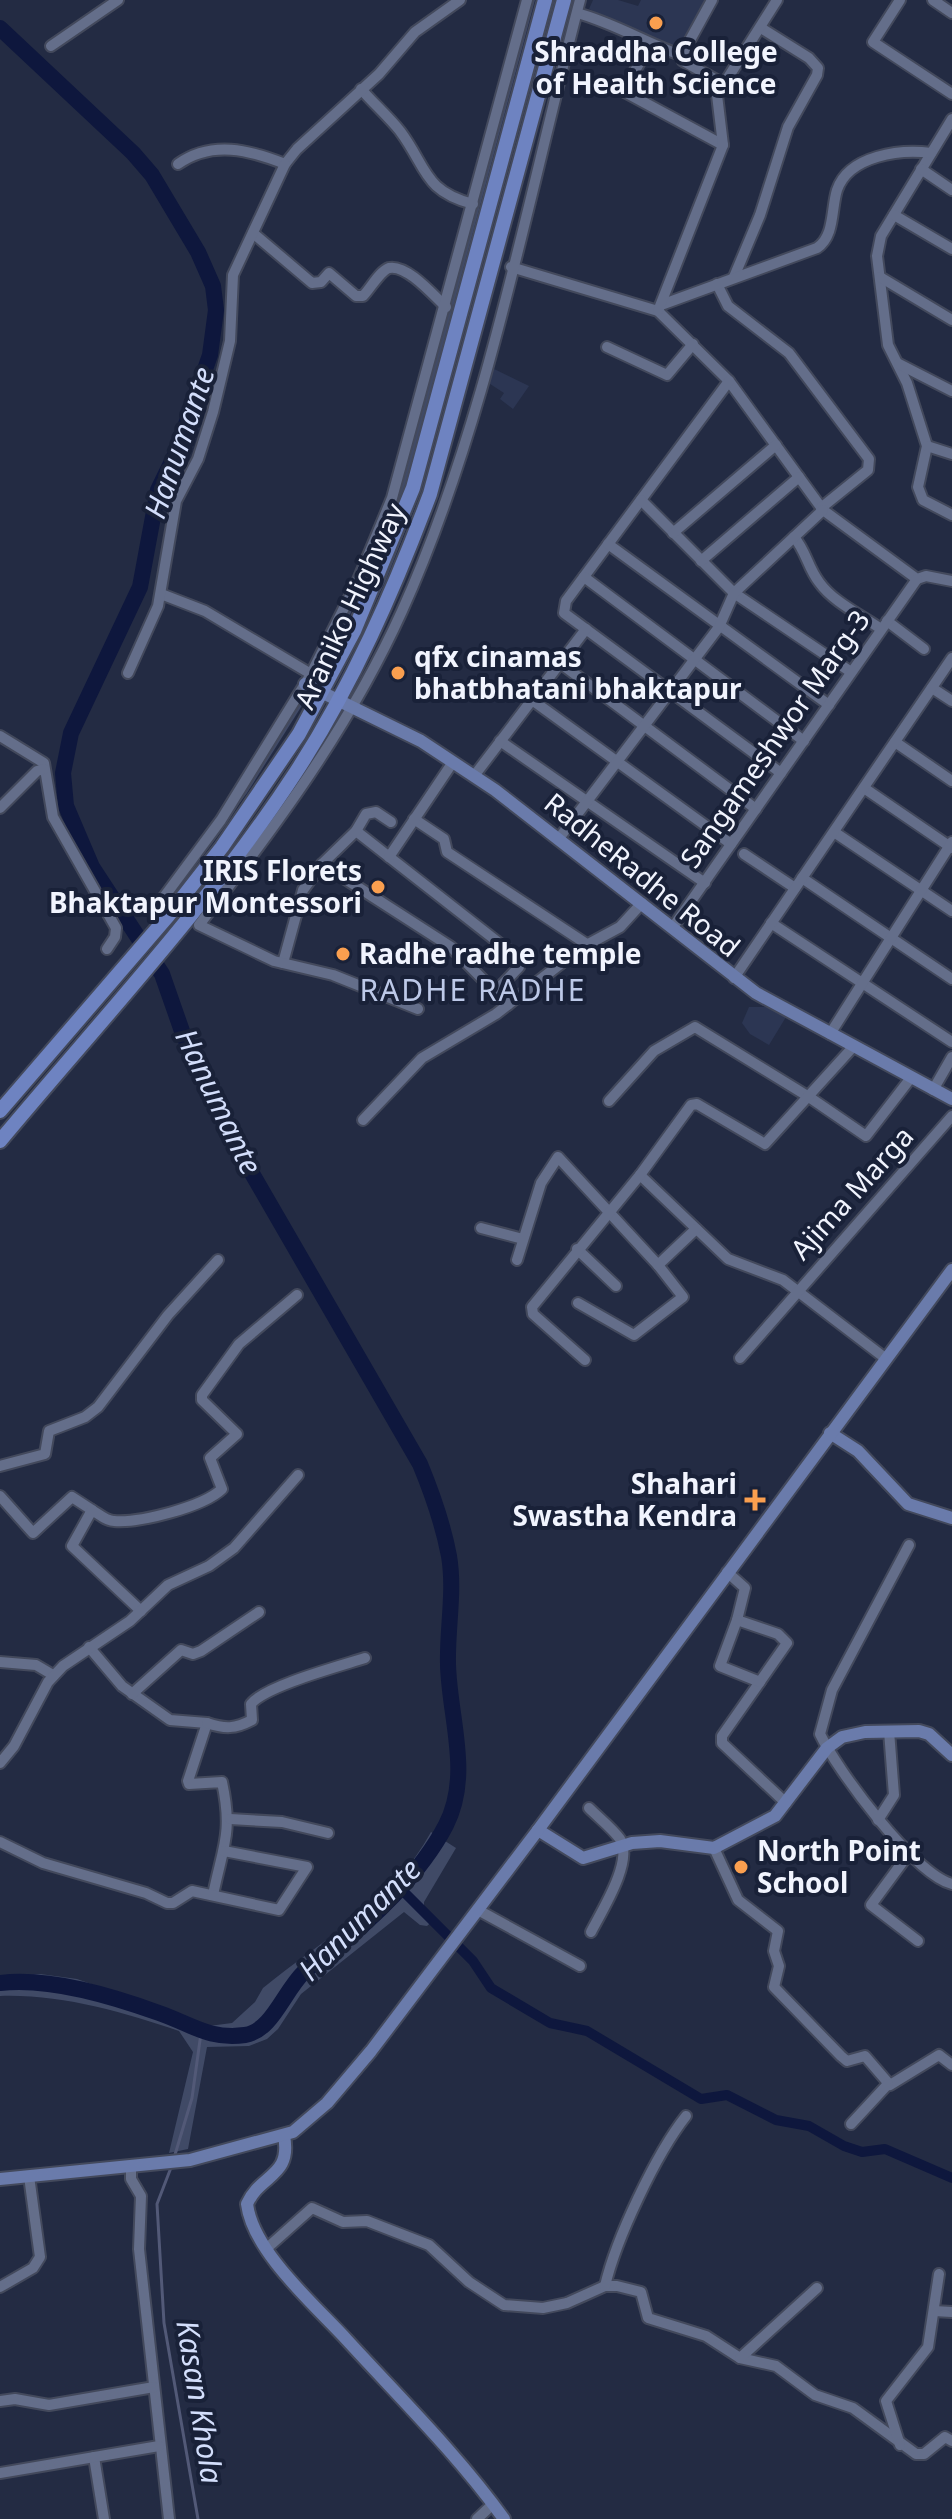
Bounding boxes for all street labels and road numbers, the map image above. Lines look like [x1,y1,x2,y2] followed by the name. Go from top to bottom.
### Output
[285,496,414,715] street label: Araniko Highway
[671,602,878,875] street label: Sangameshwor Marg-3
[537,783,748,965] street label: RadheRadhe Road
[781,1118,921,1267] street label: Ajima Marga

